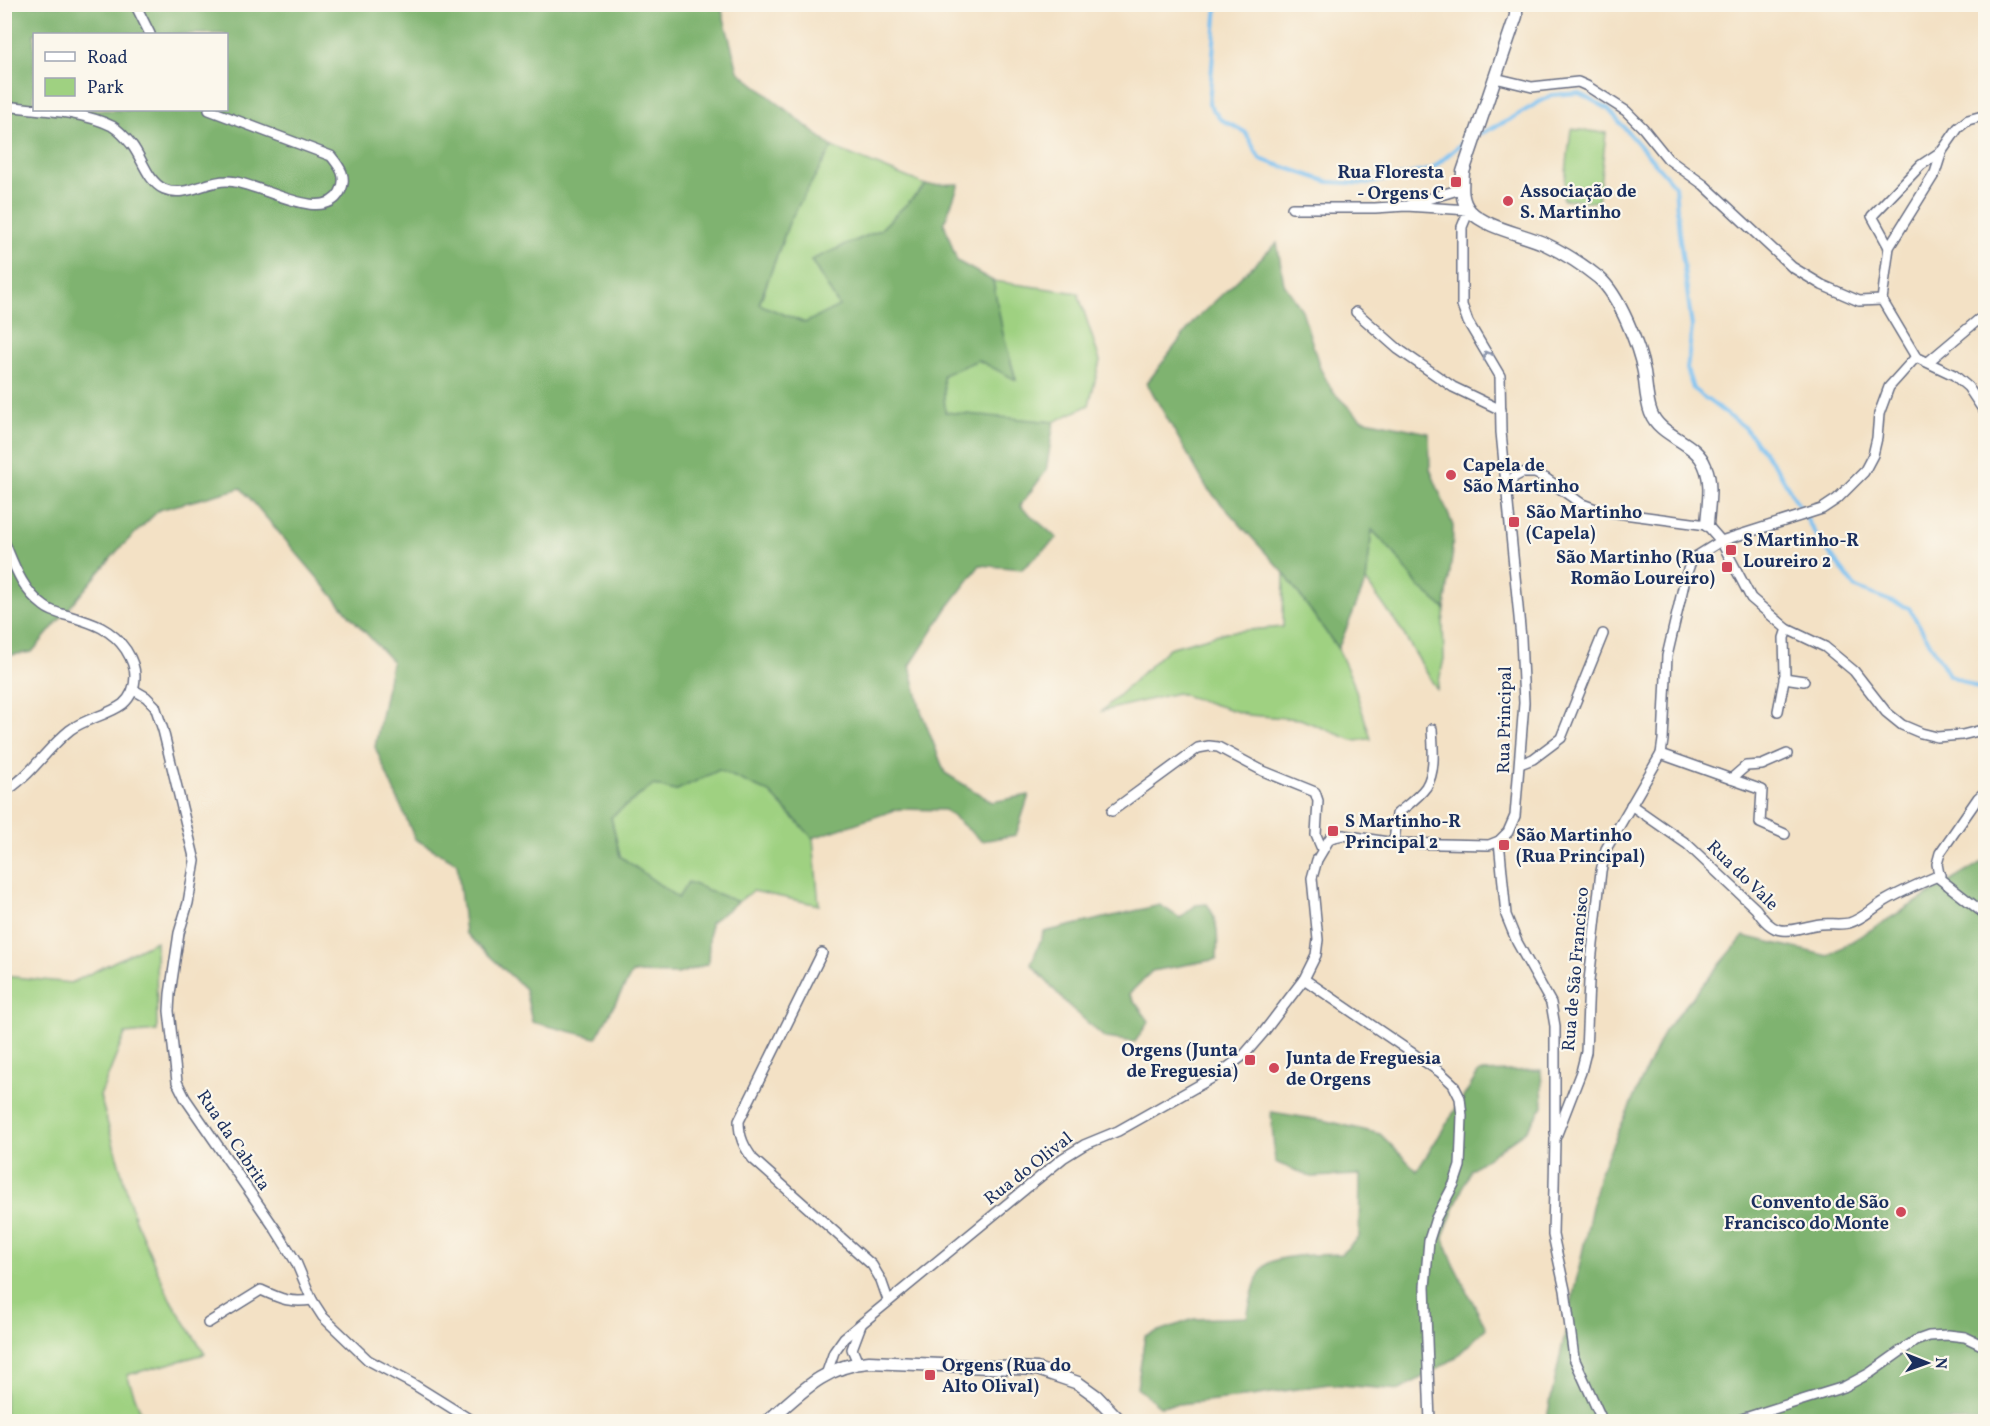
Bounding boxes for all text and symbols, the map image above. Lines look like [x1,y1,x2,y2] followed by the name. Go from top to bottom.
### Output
[33,33,228,111] legend
[87,46,128,71] text: Road
[87,76,124,101] text: Park
[1338,161,1444,207] place label: Rua Floresta - Orgens C
[1449,175,1463,189] marker: Rua Floresta - Orgens C
[1520,180,1637,226] place label: Associação de S. Martinho
[1501,194,1515,208] marker: Associação de S. Martinho
[1483,351,1494,361] one-way arrow
[1463,454,1579,500] place label: Capela de São Martinho
[1444,468,1458,482] marker: Capela de São Martinho
[1526,501,1642,547] place label: São Martinho (Capela)
[1507,515,1521,529] marker: São Martinho (Capela)
[1743,529,1859,575] place label: S Martinho-R Loureiro 2
[1724,543,1738,557] marker: S Martinho-R Loureiro 2
[1556,546,1715,592] place label: São Martinho (Rua Romão Loureiro)
[1720,560,1734,574] marker: São Martinho (Rua Romão Loureiro)
[1492,666,1519,774] street label: Rua Principal
[1345,810,1461,856] place label: S Martinho-R Principal 2
[1326,824,1340,838] marker: S Martinho-R Principal 2
[1516,824,1645,870] place label: São Martinho (Rua Principal)
[1700,835,1784,917] street label: Rua do Vale
[1497,838,1511,852] marker: São Martinho (Rua Principal)
[1557,886,1596,1052] street label: Rua de São Francisco
[1121,1039,1238,1085] place label: Orgens (Junta de Freguesia)
[1285,1047,1441,1093] place label: Junta de Freguesia de Orgens
[1243,1053,1257,1067] marker: Orgens (Junta de Freguesia)
[1267,1061,1281,1075] marker: Junta de Freguesia de Orgens
[190,1086,276,1196] street label: Rua da Cabrita
[979,1127,1078,1212] street label: Rua do Olival
[1724,1191,1889,1237] place label: Convento de São Francisco do Monte
[1894,1205,1908,1219] marker: Convento de São Francisco do Monte
[1897,1333,1957,1393] north arrow
[942,1354,1071,1400] place label: Orgens (Rua do Alto Olival)
[1929,1357,1951,1370] text: N
[923,1368,937,1382] marker: Orgens (Rua do Alto Olival)

